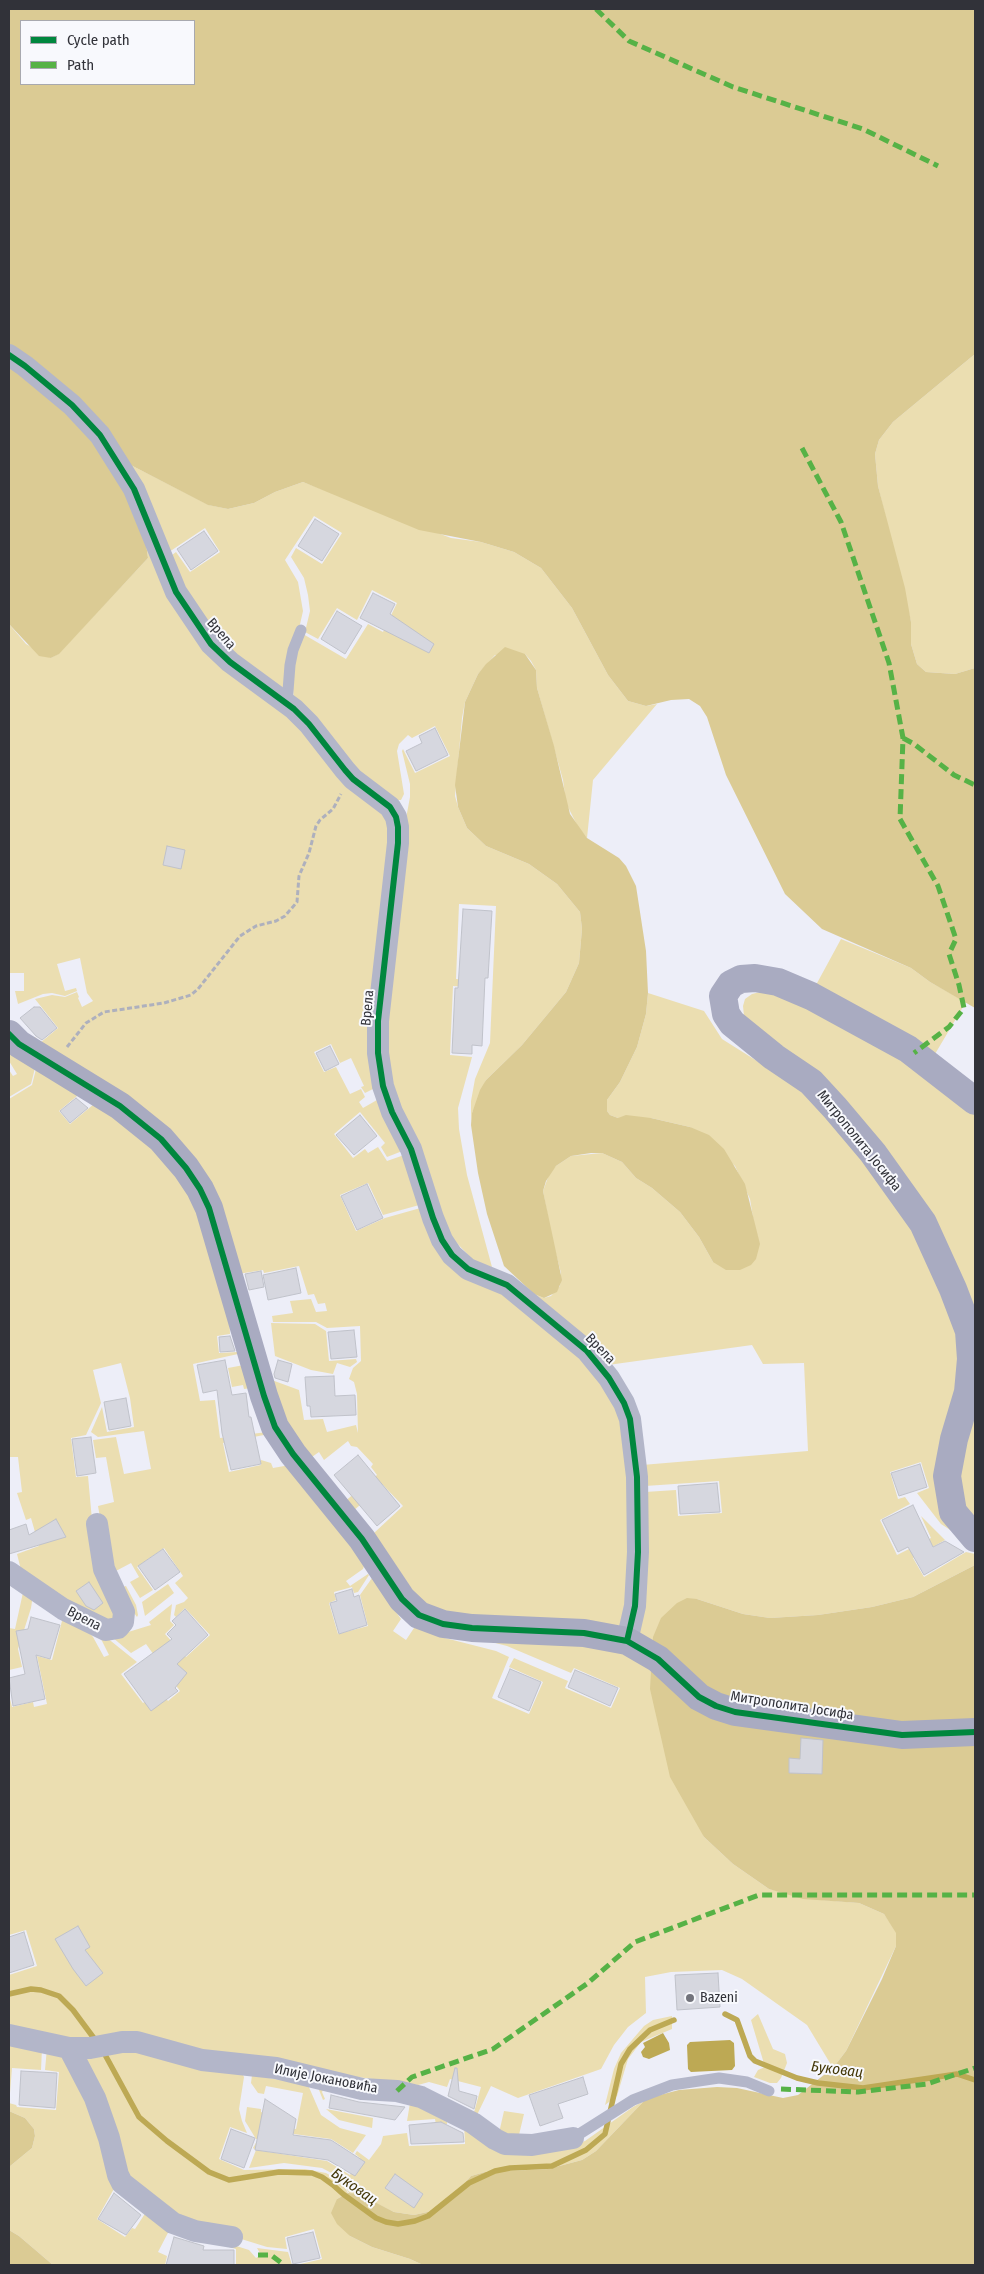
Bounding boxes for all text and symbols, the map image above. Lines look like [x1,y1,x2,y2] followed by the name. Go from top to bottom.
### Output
[20,20,195,85] legend
[67,31,130,49] text: Cycle path
[67,56,94,74] text: Path
[203,615,239,653] street label: Врела
[358,989,378,1027] street label: Врела
[813,1087,905,1195] street label: Митрополита Јосифа
[581,1330,619,1368] street label: Врела
[64,1603,104,1635] street label: Врела
[729,1688,855,1724] street label: Митрополита Јосифа
[700,1990,738,2006] place label: Bazeni
[684,1992,696,2004] marker: Bazeni
[810,2058,864,2082] water label: Буковац
[273,2061,379,2097] street label: Илије Јокановића
[327,2165,381,2209] water label: Буковац

